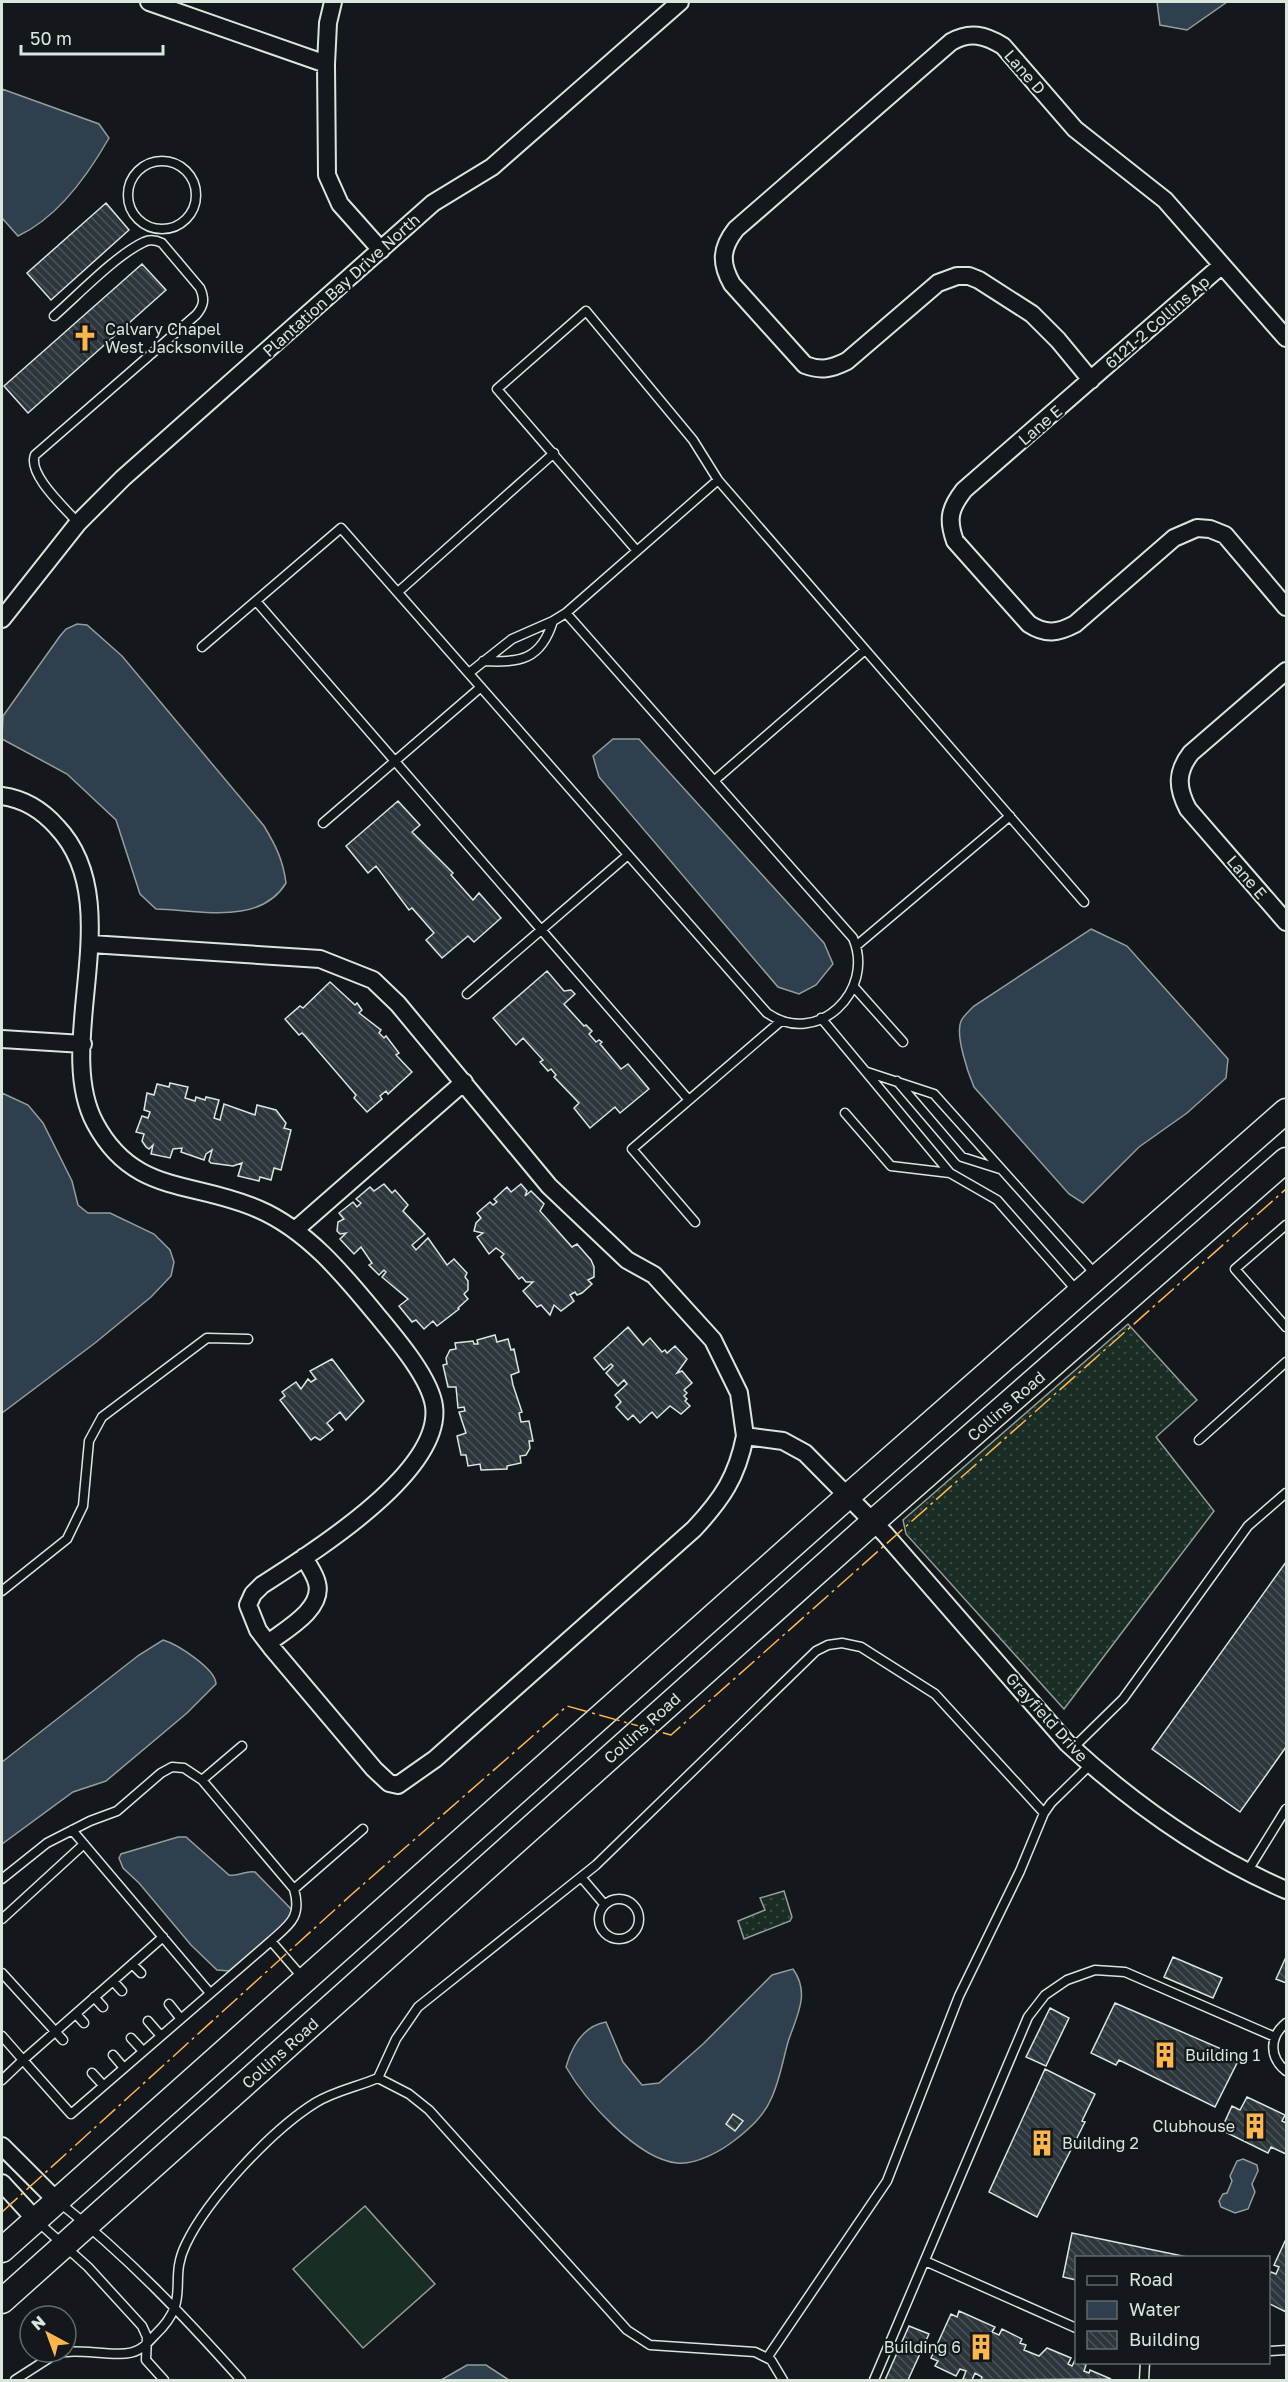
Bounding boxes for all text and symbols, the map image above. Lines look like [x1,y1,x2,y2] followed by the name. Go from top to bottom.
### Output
[21,18,164,56] scale bar
[30,27,72,49] text: 50 m
[1000,46,1050,98] street label: Lane D
[258,209,424,361] street label: Plantation Bay Drive North
[1101,271,1213,373] street label: 6121-2 Collins Ap
[105,319,244,357] place label: Calvary Chapel West Jacksonville
[70,323,100,353] church icon: Calvary Chapel West Jacksonville
[1014,401,1066,449] street label: Lane E
[1223,851,1271,903] street label: Lane E
[963,1367,1049,1445] street label: Collins Road
[1002,1668,1092,1766] street label: Grayfield Drive
[599,1688,685,1768] street label: Collins Road
[237,2013,323,2093] street label: Collins Road
[1150,2040,1180,2070] building icon: Building 1
[1185,2045,1260,2065] place label: Building 1
[1240,2111,1270,2141] building icon: Clubhouse
[1153,2116,1235,2136] place label: Clubhouse
[1027,2128,1057,2158] building icon: Building 2
[1062,2133,1139,2153] place label: Building 2
[1075,2256,1270,2364] legend
[1129,2268,1173,2290] text: Road
[1129,2298,1180,2320] text: Water
[18,2304,78,2364] north arrow
[27,2311,49,2334] text: N
[1129,2328,1200,2350] text: Building
[966,2332,996,2362] building icon: Building 6
[884,2337,961,2357] place label: Building 6

